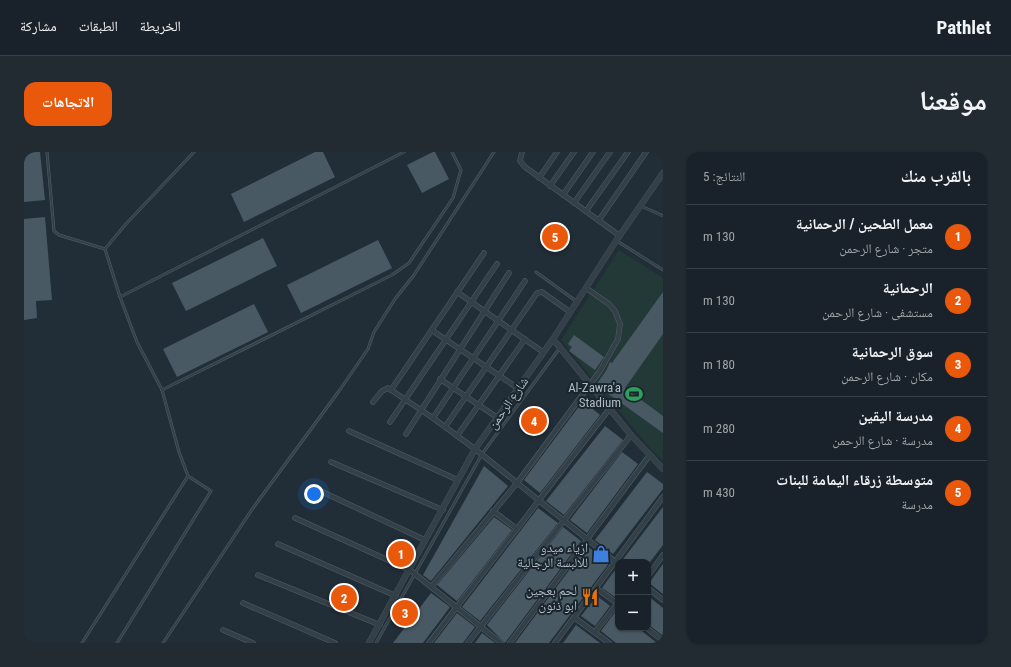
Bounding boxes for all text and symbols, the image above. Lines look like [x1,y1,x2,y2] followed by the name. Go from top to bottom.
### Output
[936,16,991,39] text: Pathlet
[20,18,57,34] text: مشاركة
[79,18,118,34] text: الطبقات
[140,18,181,34] text: الخريطة
[24,82,112,126] button: الاتجاهات
[919,84,987,117] text: موقعنا
[901,166,971,186] text: بالقرب منك
[703,169,745,184] text: النتائج: 5
[796,215,933,233] text: معمل الطحين / الرحمانية
[542,222,568,252] pin: 5
[703,229,735,244] text: 130 m
[955,229,961,244] text: 1
[839,241,933,256] text: متجر · شارع الرحمن
[883,279,933,297] text: الرحمانية
[703,293,735,308] text: 130 m
[955,293,961,308] text: 2
[822,305,933,320] text: مستشفى · شارع الرحمن
[852,343,933,361] text: سوق الرحمانية
[703,357,735,372] text: 180 m
[955,357,961,372] text: 3
[841,369,933,384] text: مكان · شارع الرحمن
[485,374,533,433] street label: شارع الرحمن
[568,380,621,410] place label: Al-Zawra'a Stadium
[624,384,644,404] sports icon: Al-Zawra'a Stadium
[521,406,547,436] pin: 4
[859,407,933,425] text: مدرسة اليقين
[703,421,735,436] text: 280 m
[955,421,961,436] text: 4
[832,433,933,448] text: مدرسة · شارع الرحمن
[776,471,933,489] text: متوسطة زرقاء اليمامة للبنات
[304,484,324,504] your location
[703,485,735,500] text: 430 m
[955,485,961,500] text: 5
[901,497,933,512] text: مدرسة
[388,539,414,569] pin: 1
[517,540,588,571] place label: ازياء ميدو للالبسة الرجالية
[591,544,611,564] shop icon: ازياء ميدو للالبسة الرجالية
[615,559,651,631] map controls
[615,559,651,595] button: +
[331,583,357,613] pin: 2
[526,583,577,614] place label: لحم بعجين ابو ذنون
[580,587,600,607] restaurant icon: لحم بعجين ابو ذنون
[615,595,651,631] button: −
[392,598,418,628] pin: 3

